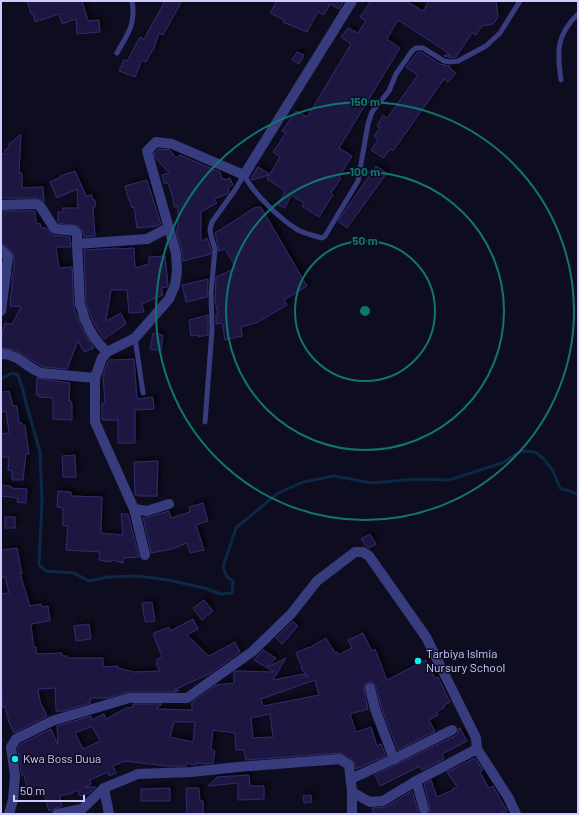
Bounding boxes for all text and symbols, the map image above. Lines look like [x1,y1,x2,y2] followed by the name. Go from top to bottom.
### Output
[350,94,380,108] text: 150 m
[350,164,380,178] text: 100 m
[352,233,378,247] text: 50 m
[358,304,372,318] centre of rings
[426,646,505,674] place label: Tarbiya Islmia Nursury School
[413,656,423,666] marker: Tarbiya Islmia Nursury School
[23,751,101,765] place label: Kwa Boss Duua
[10,754,20,764] marker: Kwa Boss Duua
[14,777,84,803] scale bar
[20,783,45,797] text: 50 m

